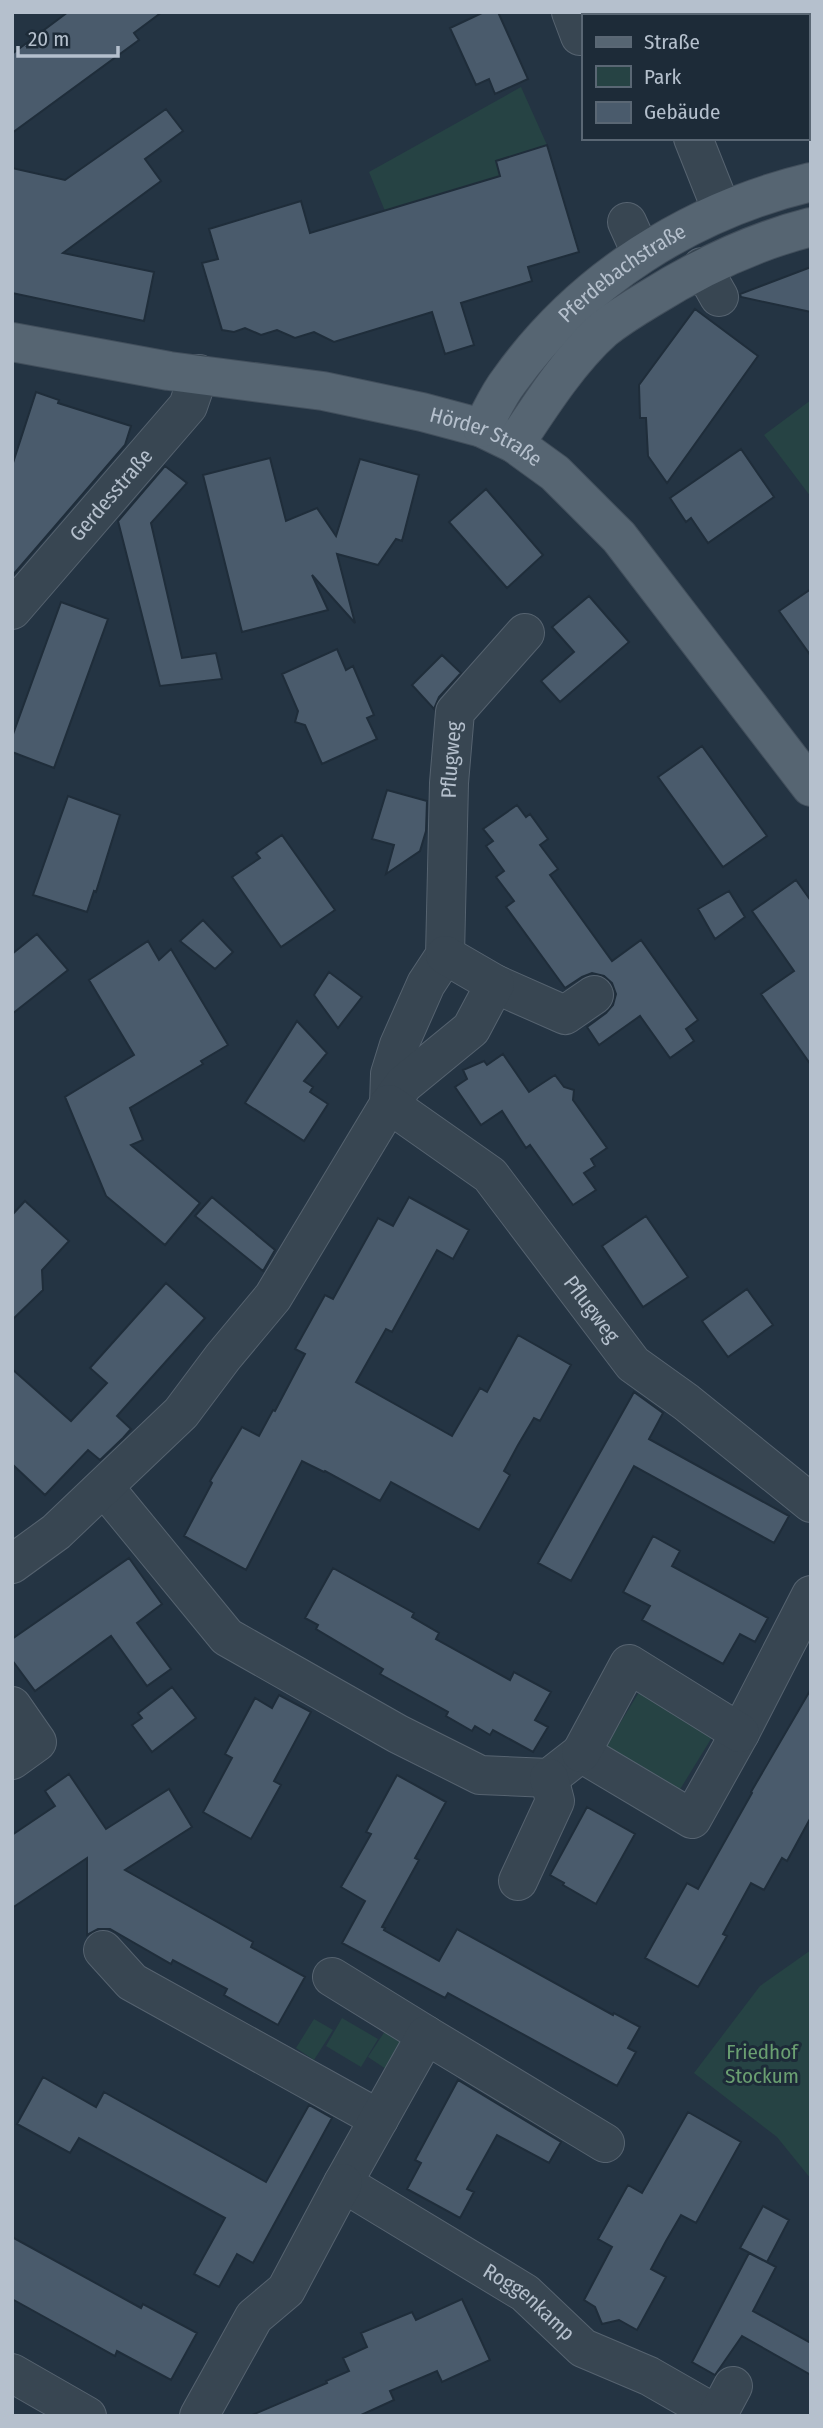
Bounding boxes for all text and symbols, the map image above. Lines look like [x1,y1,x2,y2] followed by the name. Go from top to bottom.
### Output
[18,14,117,58] scale bar
[582,14,809,140] legend
[28,26,69,52] text: 20 m
[644,29,700,55] text: Straße
[644,64,682,90] text: Park
[644,99,720,125] text: Gebäude
[553,218,690,328] street label: Pferdebachstraße
[427,402,547,472] street label: Hörder Straße
[64,443,158,547] street label: Gerdesstraße
[436,720,467,799] street label: Pflugweg
[558,1271,625,1348] street label: Pflugweg
[725,2039,799,2089] park label: Friedhof Stockum
[478,2258,580,2346] street label: Roggenkamp

